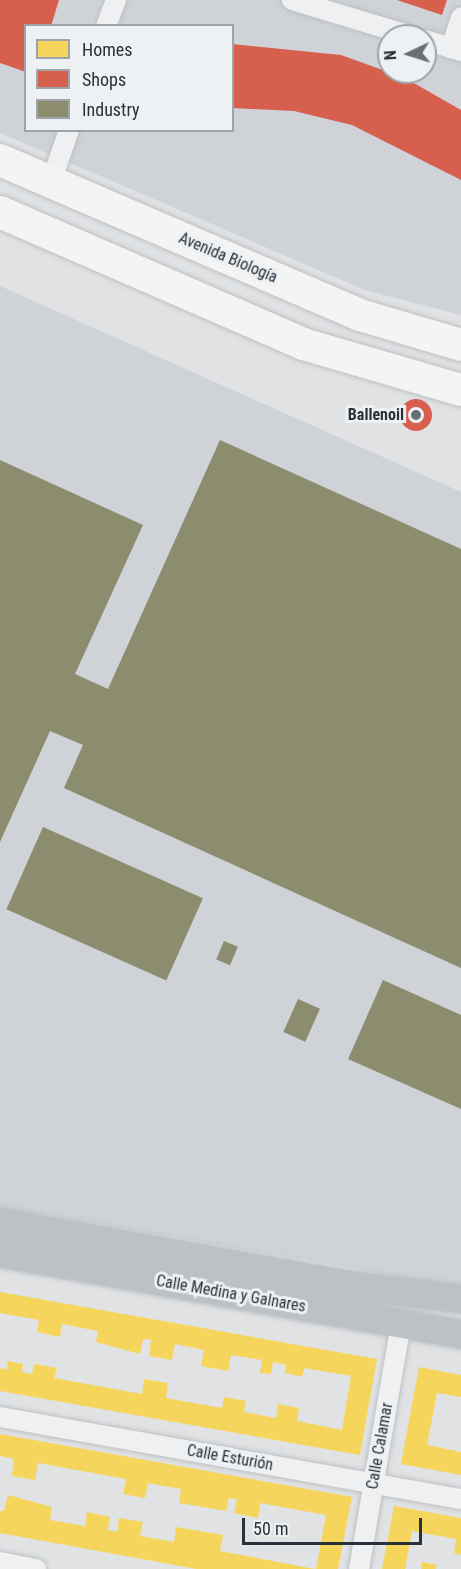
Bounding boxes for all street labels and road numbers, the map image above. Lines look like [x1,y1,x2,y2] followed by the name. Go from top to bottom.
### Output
[176,229,280,287] street label: Avenida Biología
[155,1271,307,1317] street label: Calle Medina y Galnares
[363,1401,397,1491] street label: Calle Calamar
[185,1441,275,1475] street label: Calle Esturión

